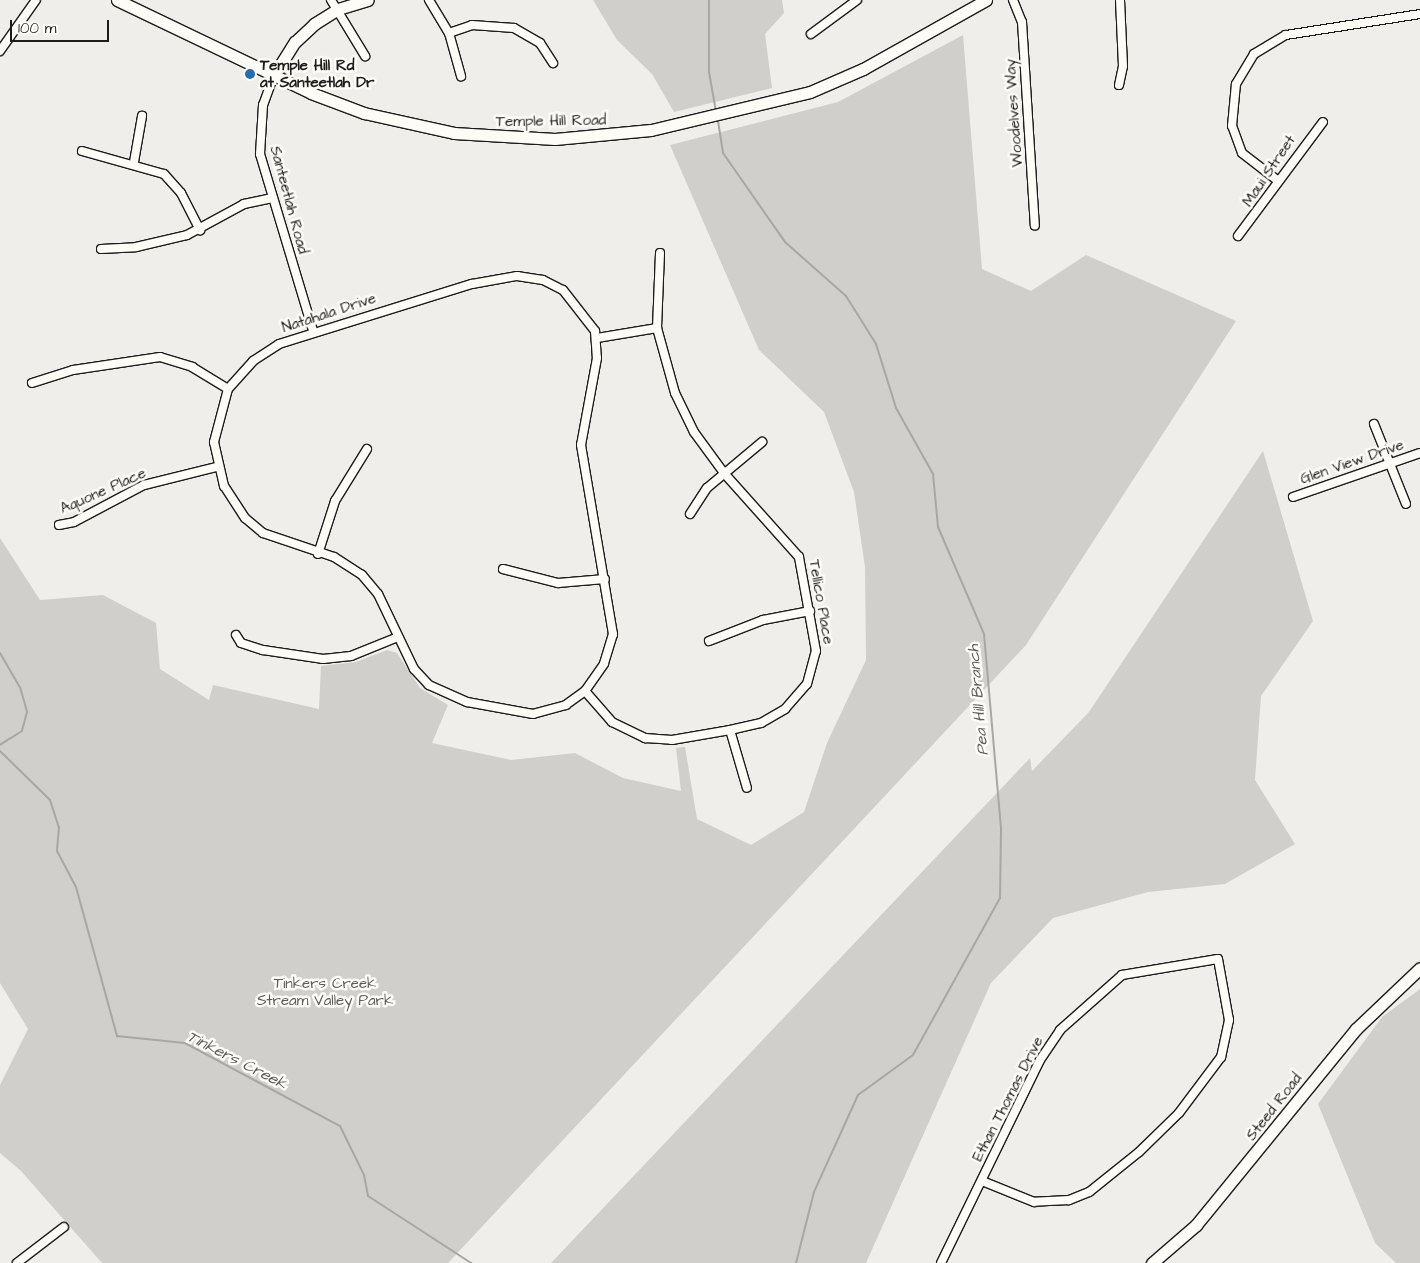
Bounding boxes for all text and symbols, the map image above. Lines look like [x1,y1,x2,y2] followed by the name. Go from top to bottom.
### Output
[12,10,111,42] scale bar
[18,18,57,39] text: 100 m
[260,56,374,91] place label: Temple Hill Rd at Santeetlah Dr
[1001,58,1027,168] street label: Woodelves Way
[244,68,256,80] marker: Temple Hill Rd at Santeetlah Dr
[496,111,606,131] street label: Temple Hill Road
[1239,132,1299,210] street label: Maui Street
[266,144,312,256] street label: Santeetlah Road
[280,289,378,337] street label: Natahala Drive
[1298,436,1406,488] street label: Glen View Drive
[57,464,149,518] street label: Aquone Place
[805,558,837,646] street label: Tellico Place
[964,644,992,756] water label: Pea Hill Branch
[257,974,393,1009] park label: Tinkers Creek Stream Valley Park
[184,1027,290,1093] water label: Tinkers Creek
[969,1034,1047,1164] street label: Ethan Thomas Drive
[1242,1070,1306,1144] street label: Steed Road

